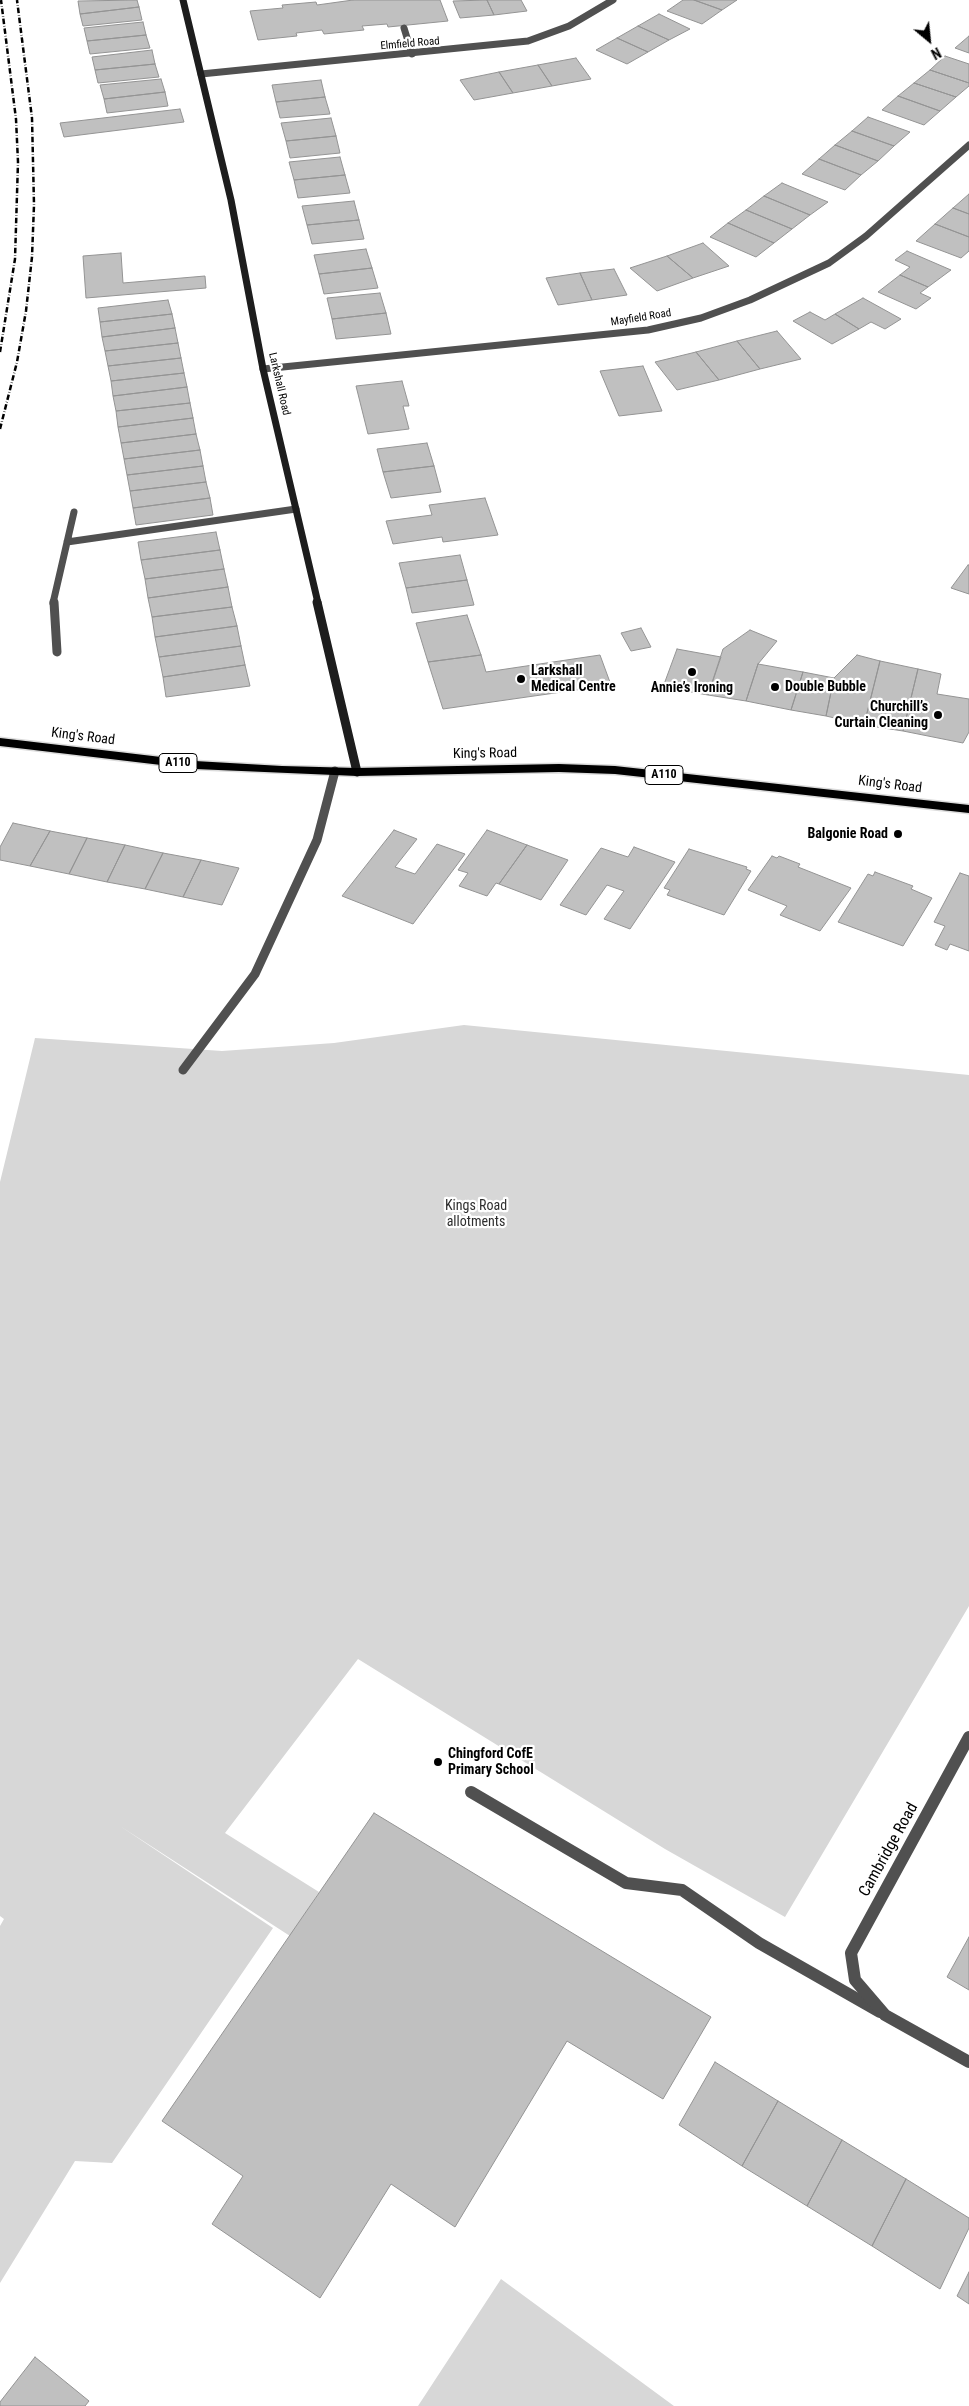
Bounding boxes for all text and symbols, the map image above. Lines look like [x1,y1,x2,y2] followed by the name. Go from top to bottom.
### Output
[904,15,954,65] north arrow
[380,35,440,53] street label: Elmfield Road
[929,44,944,62] text: N
[610,307,672,329] street label: Mayfield Road
[265,351,293,417] street label: Larkshall Road
[531,663,616,696] place label: Larkshall Medical Centre
[686,666,698,678] marker: Annie’s Ironing
[515,673,527,685] marker: Larkshall Medical Centre
[785,679,866,695] place label: Double Bubble
[651,680,733,696] place label: Annie’s Ironing
[769,681,781,693] marker: Double Bubble
[834,699,928,732] place label: Churchill’s Curtain Cleaning
[932,709,944,721] marker: Churchill’s Curtain Cleaning
[50,725,116,749] street label: King's Road
[453,745,517,763] street label: King's Road
[159,754,197,772] road number: A110
[645,766,683,784] road number: A110
[857,773,923,797] street label: King's Road
[807,826,888,842] place label: Balgonie Road
[892,828,904,840] marker: Balgonie Road
[445,1198,507,1230] park label: Kings Road allotments
[448,1746,534,1778] place label: Chingford CofE Primary School
[432,1756,444,1768] marker: Chingford CofE Primary School
[855,1800,923,1900] street label: Cambridge Road

